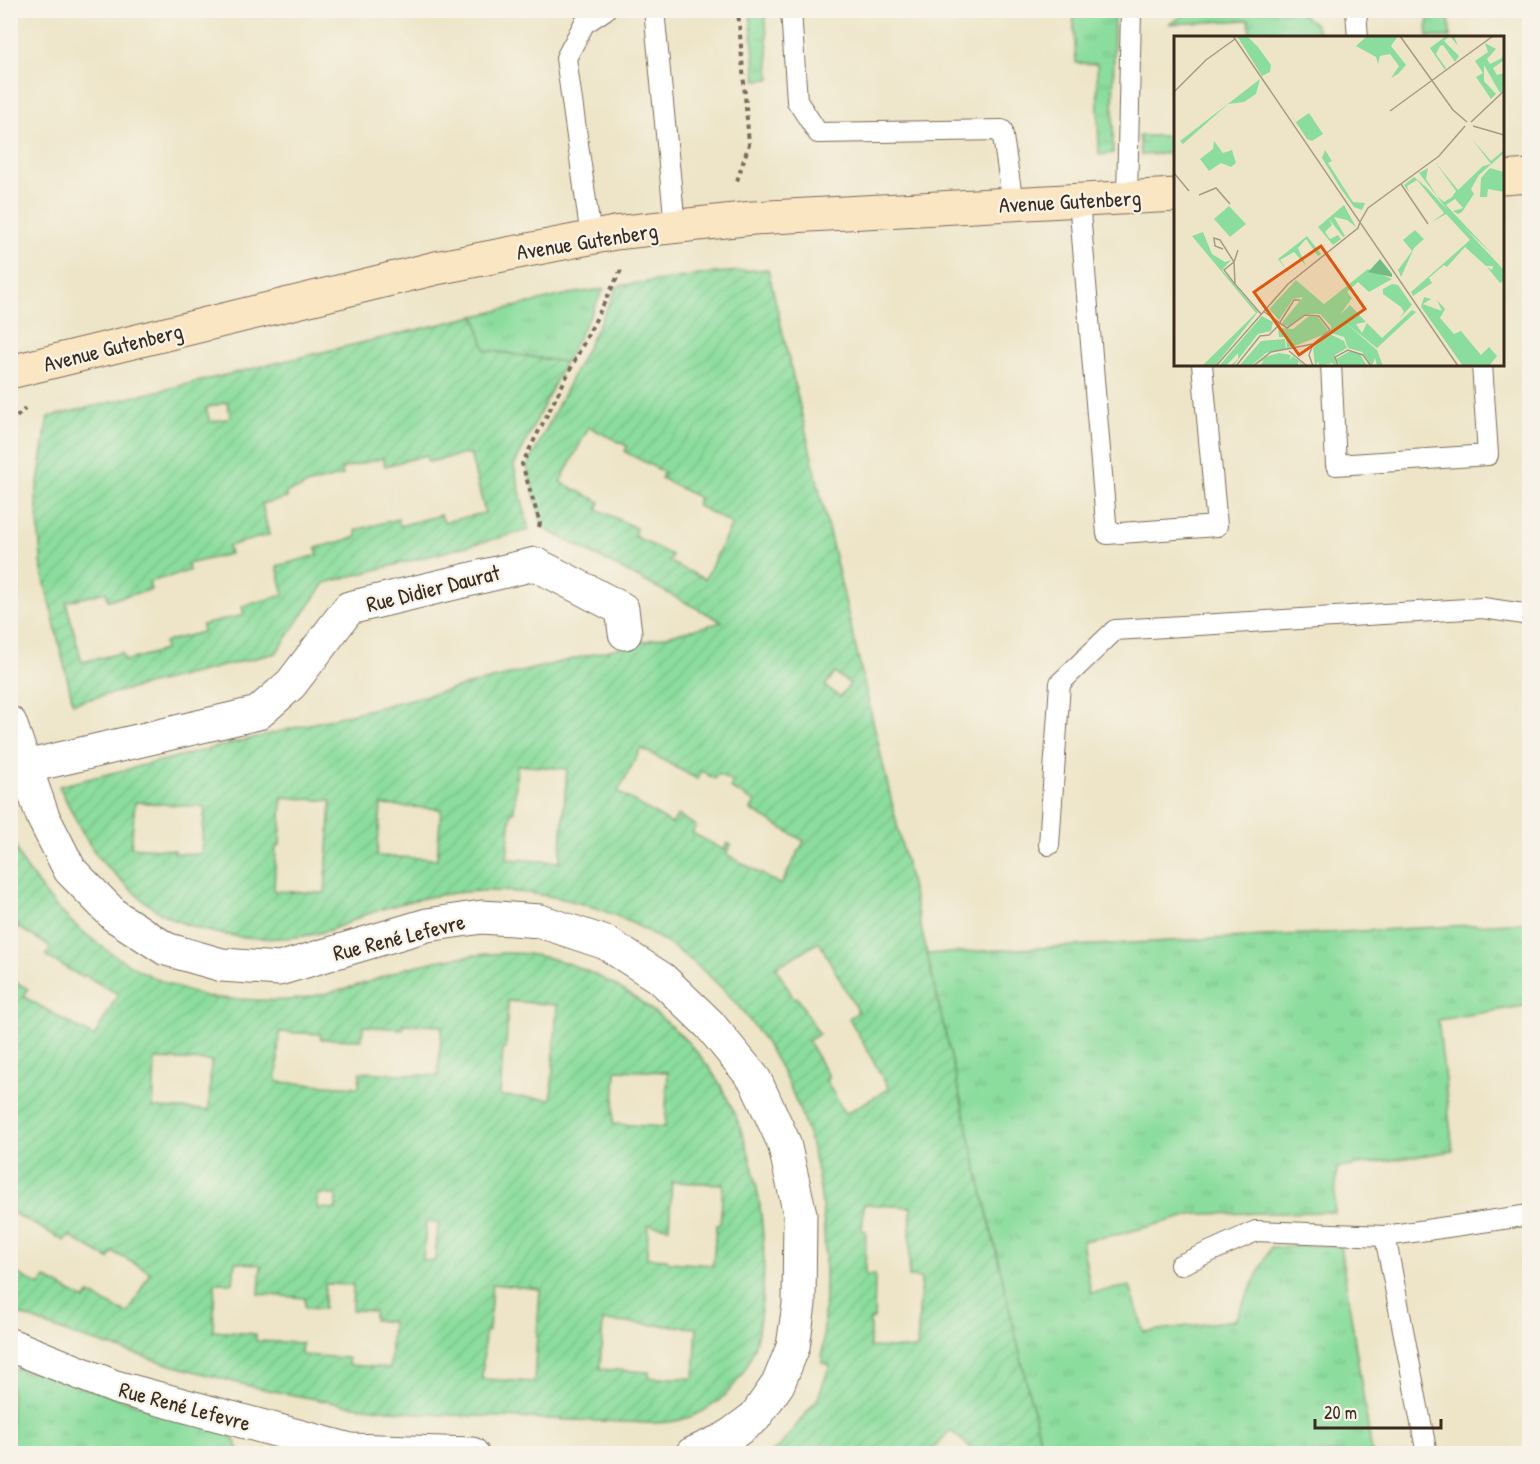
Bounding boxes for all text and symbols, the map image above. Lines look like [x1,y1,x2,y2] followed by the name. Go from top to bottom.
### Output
[1174,36,1504,366] inset map
[998,182,1142,220] street label: Avenue Gutenberg
[514,215,660,267] street label: Avenue Gutenberg
[40,315,186,379] street label: Avenue Gutenberg
[363,557,503,619] street label: Rue Didier Daurat
[330,906,468,968] street label: Rue René Lefevre
[116,1374,254,1438] street label: Rue René Lefevre
[1315,1392,1441,1430] scale bar
[1324,1400,1357,1425] text: 20 m

